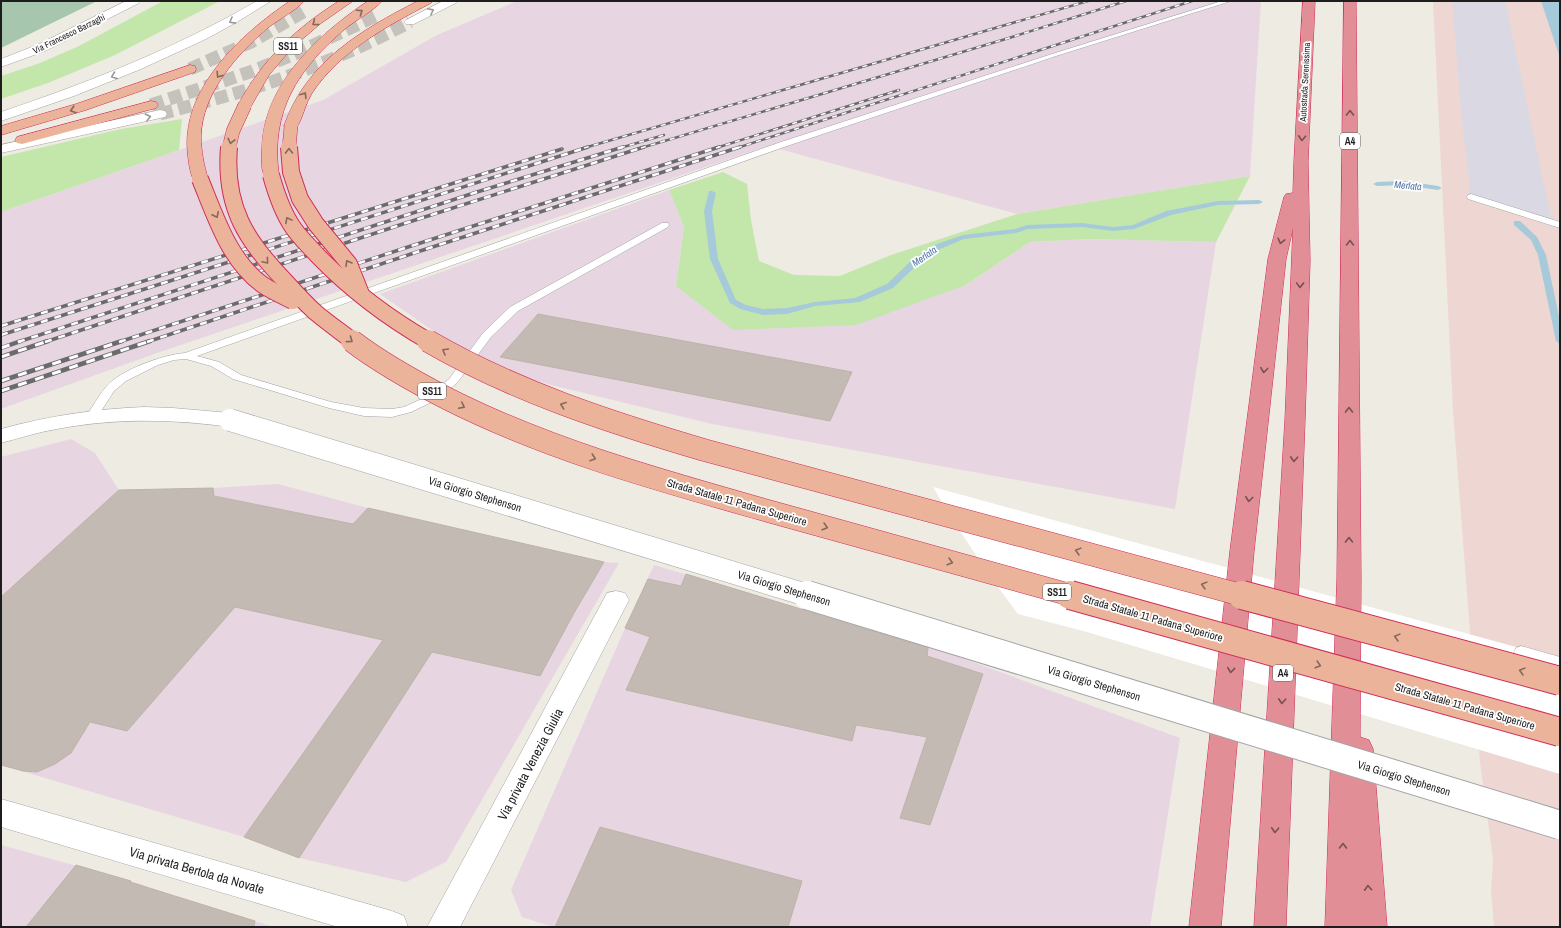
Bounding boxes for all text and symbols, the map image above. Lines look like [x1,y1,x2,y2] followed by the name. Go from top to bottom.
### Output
[427,9,434,16] one-way arrow
[355,10,362,17] one-way arrow
[31,11,107,57] street label: Via Francesco Barzaghi
[229,16,236,24] one-way arrow
[312,18,319,25] one-way arrow
[274,38,302,54] road number: SS11
[1297,42,1313,123] street label: Autostrada Serenissima
[217,70,224,77] one-way arrow
[111,72,118,80] one-way arrow
[300,92,307,99] one-way arrow
[70,105,77,114] one-way arrow
[1346,110,1354,116] one-way arrow
[145,113,152,121] one-way arrow
[1340,133,1360,149] road number: A4
[1297,135,1306,141] one-way arrow
[227,138,235,144] one-way arrow
[284,148,293,154] one-way arrow
[1394,178,1423,193] water label: Merlata
[211,211,219,218] one-way arrow
[286,217,293,224] one-way arrow
[1278,238,1286,244] one-way arrow
[1346,240,1354,246] one-way arrow
[909,243,940,270] water label: Merlata
[262,257,269,264] one-way arrow
[345,260,352,267] one-way arrow
[1296,282,1304,288] one-way arrow
[346,335,353,343] one-way arrow
[442,349,449,356] one-way arrow
[1260,367,1269,373] one-way arrow
[418,383,446,399] road number: SS11
[458,401,466,408] one-way arrow
[560,402,567,410] one-way arrow
[1345,407,1353,413] one-way arrow
[589,454,596,462] one-way arrow
[1289,456,1298,462] one-way arrow
[427,473,523,515] street label: Via Giorgio Stephenson
[665,475,809,529] street label: Strada Statale 11 Padana Superiore
[1244,496,1253,502] one-way arrow
[821,522,828,531] one-way arrow
[1345,537,1353,543] one-way arrow
[1075,548,1081,556] one-way arrow
[946,557,953,566] one-way arrow
[736,567,832,609] street label: Via Giorgio Stephenson
[1200,581,1207,590] one-way arrow
[1043,584,1071,600] road number: SS11
[1081,591,1225,645] street label: Strada Statale 11 Padana Superiore
[1394,633,1401,642] one-way arrow
[1315,660,1321,668] one-way arrow
[1046,662,1142,704] street label: Via Giorgio Stephenson
[1273,665,1293,681] road number: A4
[1226,667,1235,673] one-way arrow
[1519,667,1526,676] one-way arrow
[1393,679,1537,733] street label: Strada Statale 11 Padana Superiore
[1277,698,1286,704] one-way arrow
[494,705,567,823] street label: Via privata Venezia Giulia
[1356,757,1452,799] street label: Via Giorgio Stephenson
[1271,827,1279,833] one-way arrow
[127,843,266,898] street label: Via privata Bertola da Novate
[1339,843,1347,849] one-way arrow
[1364,885,1373,891] one-way arrow

